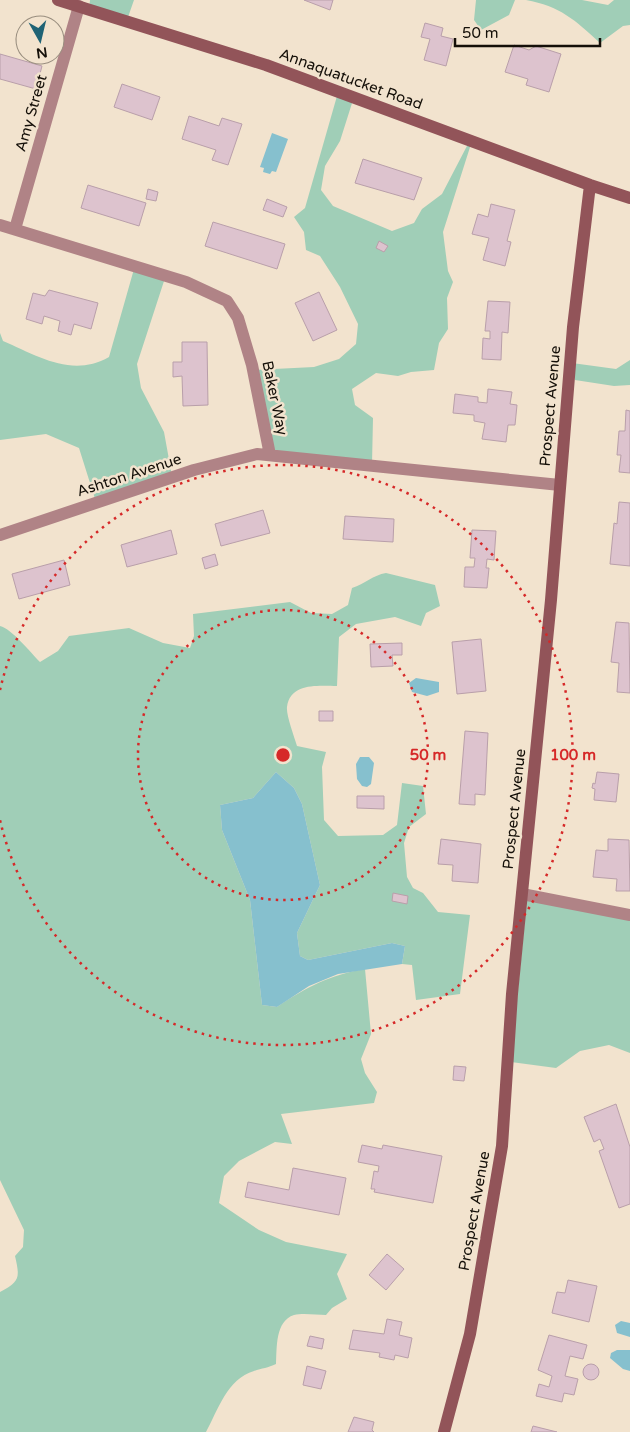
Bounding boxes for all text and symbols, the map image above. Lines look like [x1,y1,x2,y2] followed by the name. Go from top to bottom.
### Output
[15,15,65,65] north arrow
[455,15,600,47] scale bar
[462,24,499,42] text: 50 m
[35,43,48,62] text: N
[277,45,425,113] street label: Annaquatucket Road
[11,72,51,154] street label: Amy Street
[536,345,564,467] street label: Prospect Avenue
[258,359,292,437] street label: Baker Way
[74,450,184,500] street label: Ashton Avenue
[274,746,292,764] centre of rings
[410,746,446,764] text: 50 m
[550,746,596,764] text: 100 m
[499,748,529,870] street label: Prospect Avenue
[455,1150,493,1272] street label: Prospect Avenue

